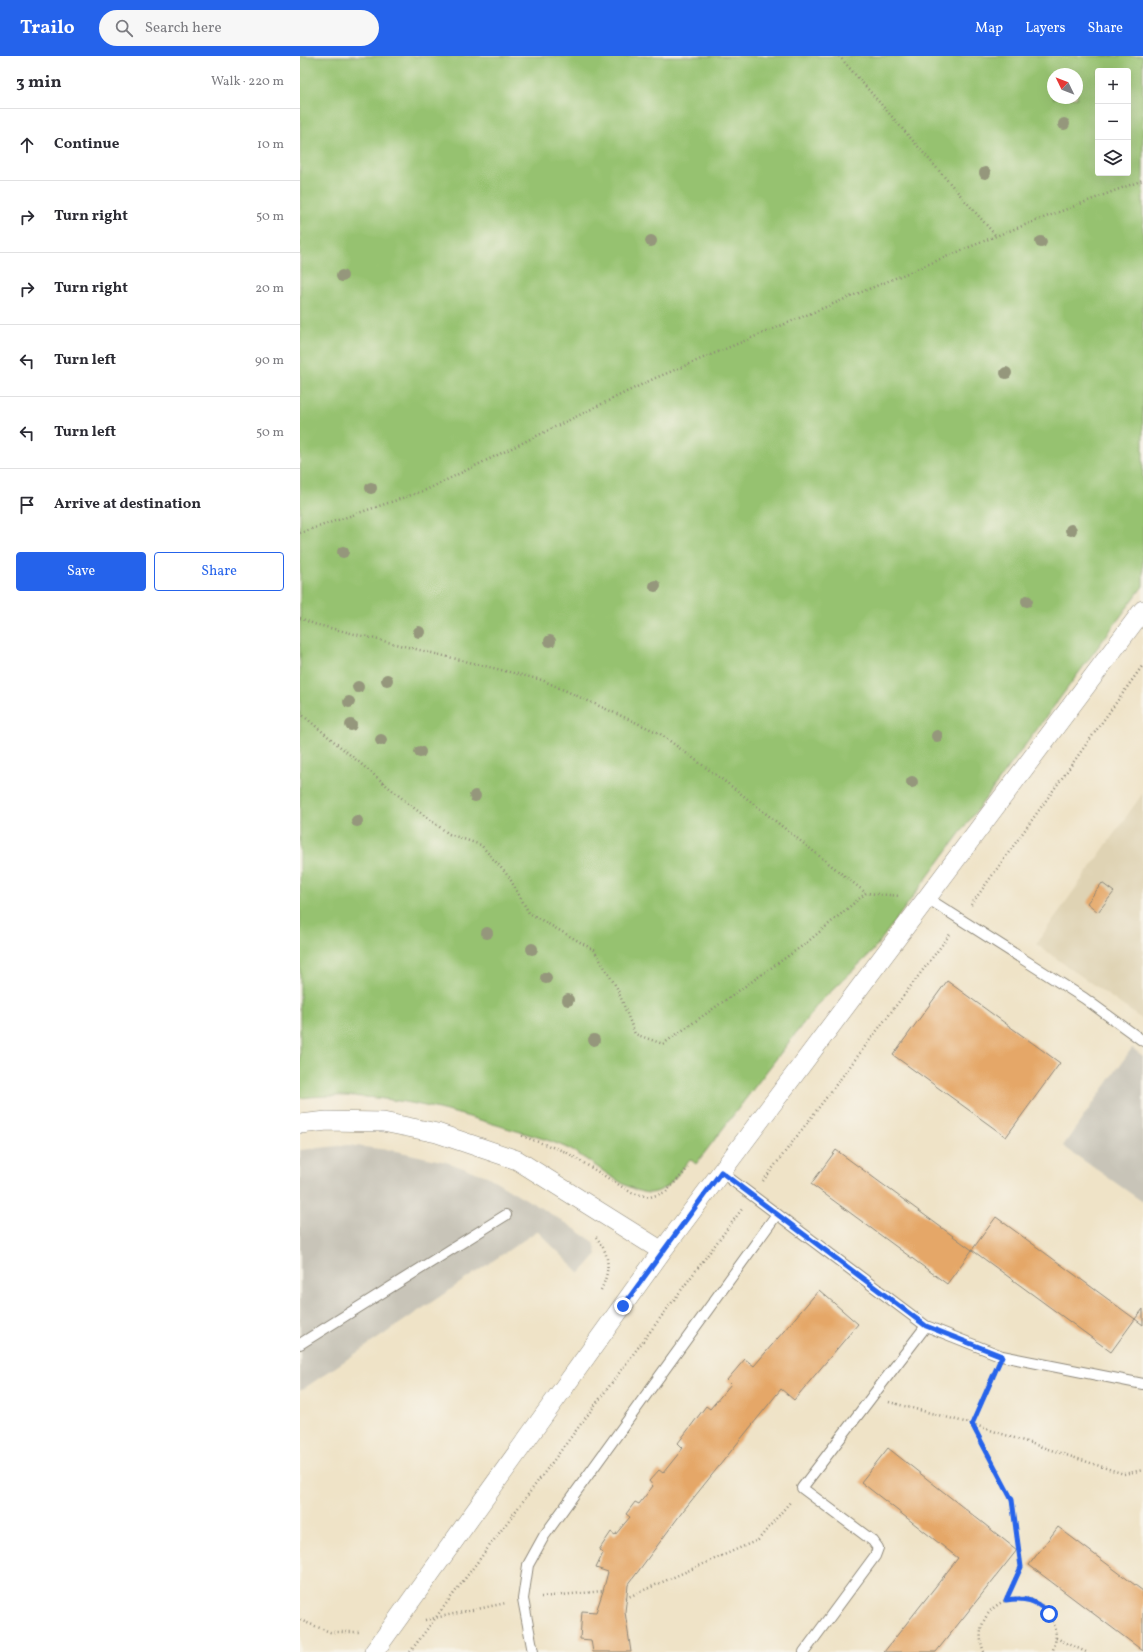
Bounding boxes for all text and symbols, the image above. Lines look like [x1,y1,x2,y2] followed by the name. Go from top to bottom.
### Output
[99,10,379,46] search box
[20,15,75,41] text: Trailo
[113,17,135,39] icon: search
[145,18,222,39] text: Search here
[975,19,1003,38] text: Map
[1025,19,1065,38] text: Layers
[1087,19,1123,38] text: Share
[1047,68,1083,104] north arrow
[1095,68,1131,176] map controls
[1095,68,1131,104] button: +
[16,71,62,94] text: 3 min
[211,73,284,91] text: Walk · 220 m
[1095,104,1131,140] button: −
[16,134,38,156] icon: ahead
[54,134,119,155] text: Continue
[257,136,284,154] text: 10 m
[1095,140,1131,176] button: layers
[16,206,38,228] icon: right
[54,206,128,227] text: Turn right
[256,208,284,226] text: 50 m
[16,278,38,300] icon: right
[54,278,128,299] text: Turn right
[255,280,284,298] text: 20 m
[16,350,38,372] icon: left
[54,350,116,371] text: Turn left
[255,352,284,370] text: 90 m
[16,422,38,444] icon: left
[54,422,116,443] text: Turn left
[256,424,284,442] text: 50 m
[16,494,38,516] icon: arrive
[54,494,201,515] text: Arrive at destination
[16,552,146,591] button: Save
[154,552,284,591] button: Share
[614,1297,632,1315] route end
[1040,1605,1058,1623] route start

